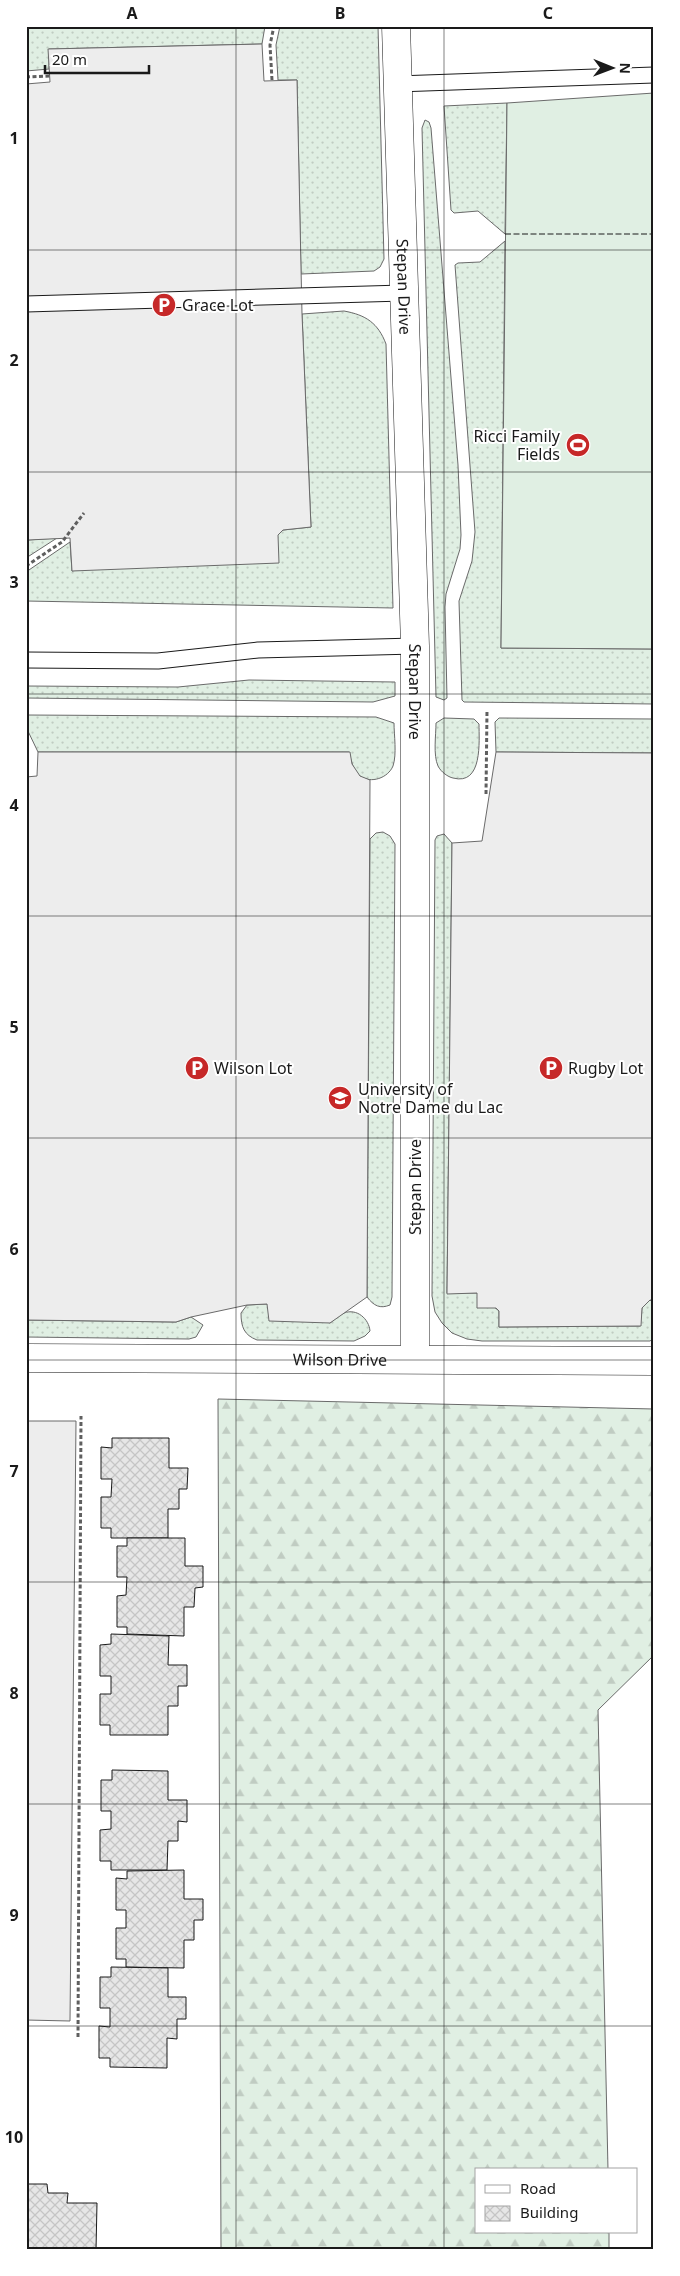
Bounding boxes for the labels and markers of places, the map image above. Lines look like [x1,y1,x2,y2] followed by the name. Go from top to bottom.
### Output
[151,292,177,318] parking icon: Grace Lot
[182,294,254,316] place label: Grace Lot
[474,425,561,465] place label: Ricci Family Fields
[565,432,591,458] sports icon: Ricci Family Fields
[184,1055,210,1081] parking icon: Wilson Lot
[538,1055,564,1081] parking icon: Rugby Lot
[214,1057,293,1079] place label: Wilson Lot
[568,1057,644,1079] place label: Rugby Lot
[358,1078,503,1118] place label: University of Notre Dame du Lac
[327,1085,353,1111] school or university icon: University of Notre Dame du Lac

